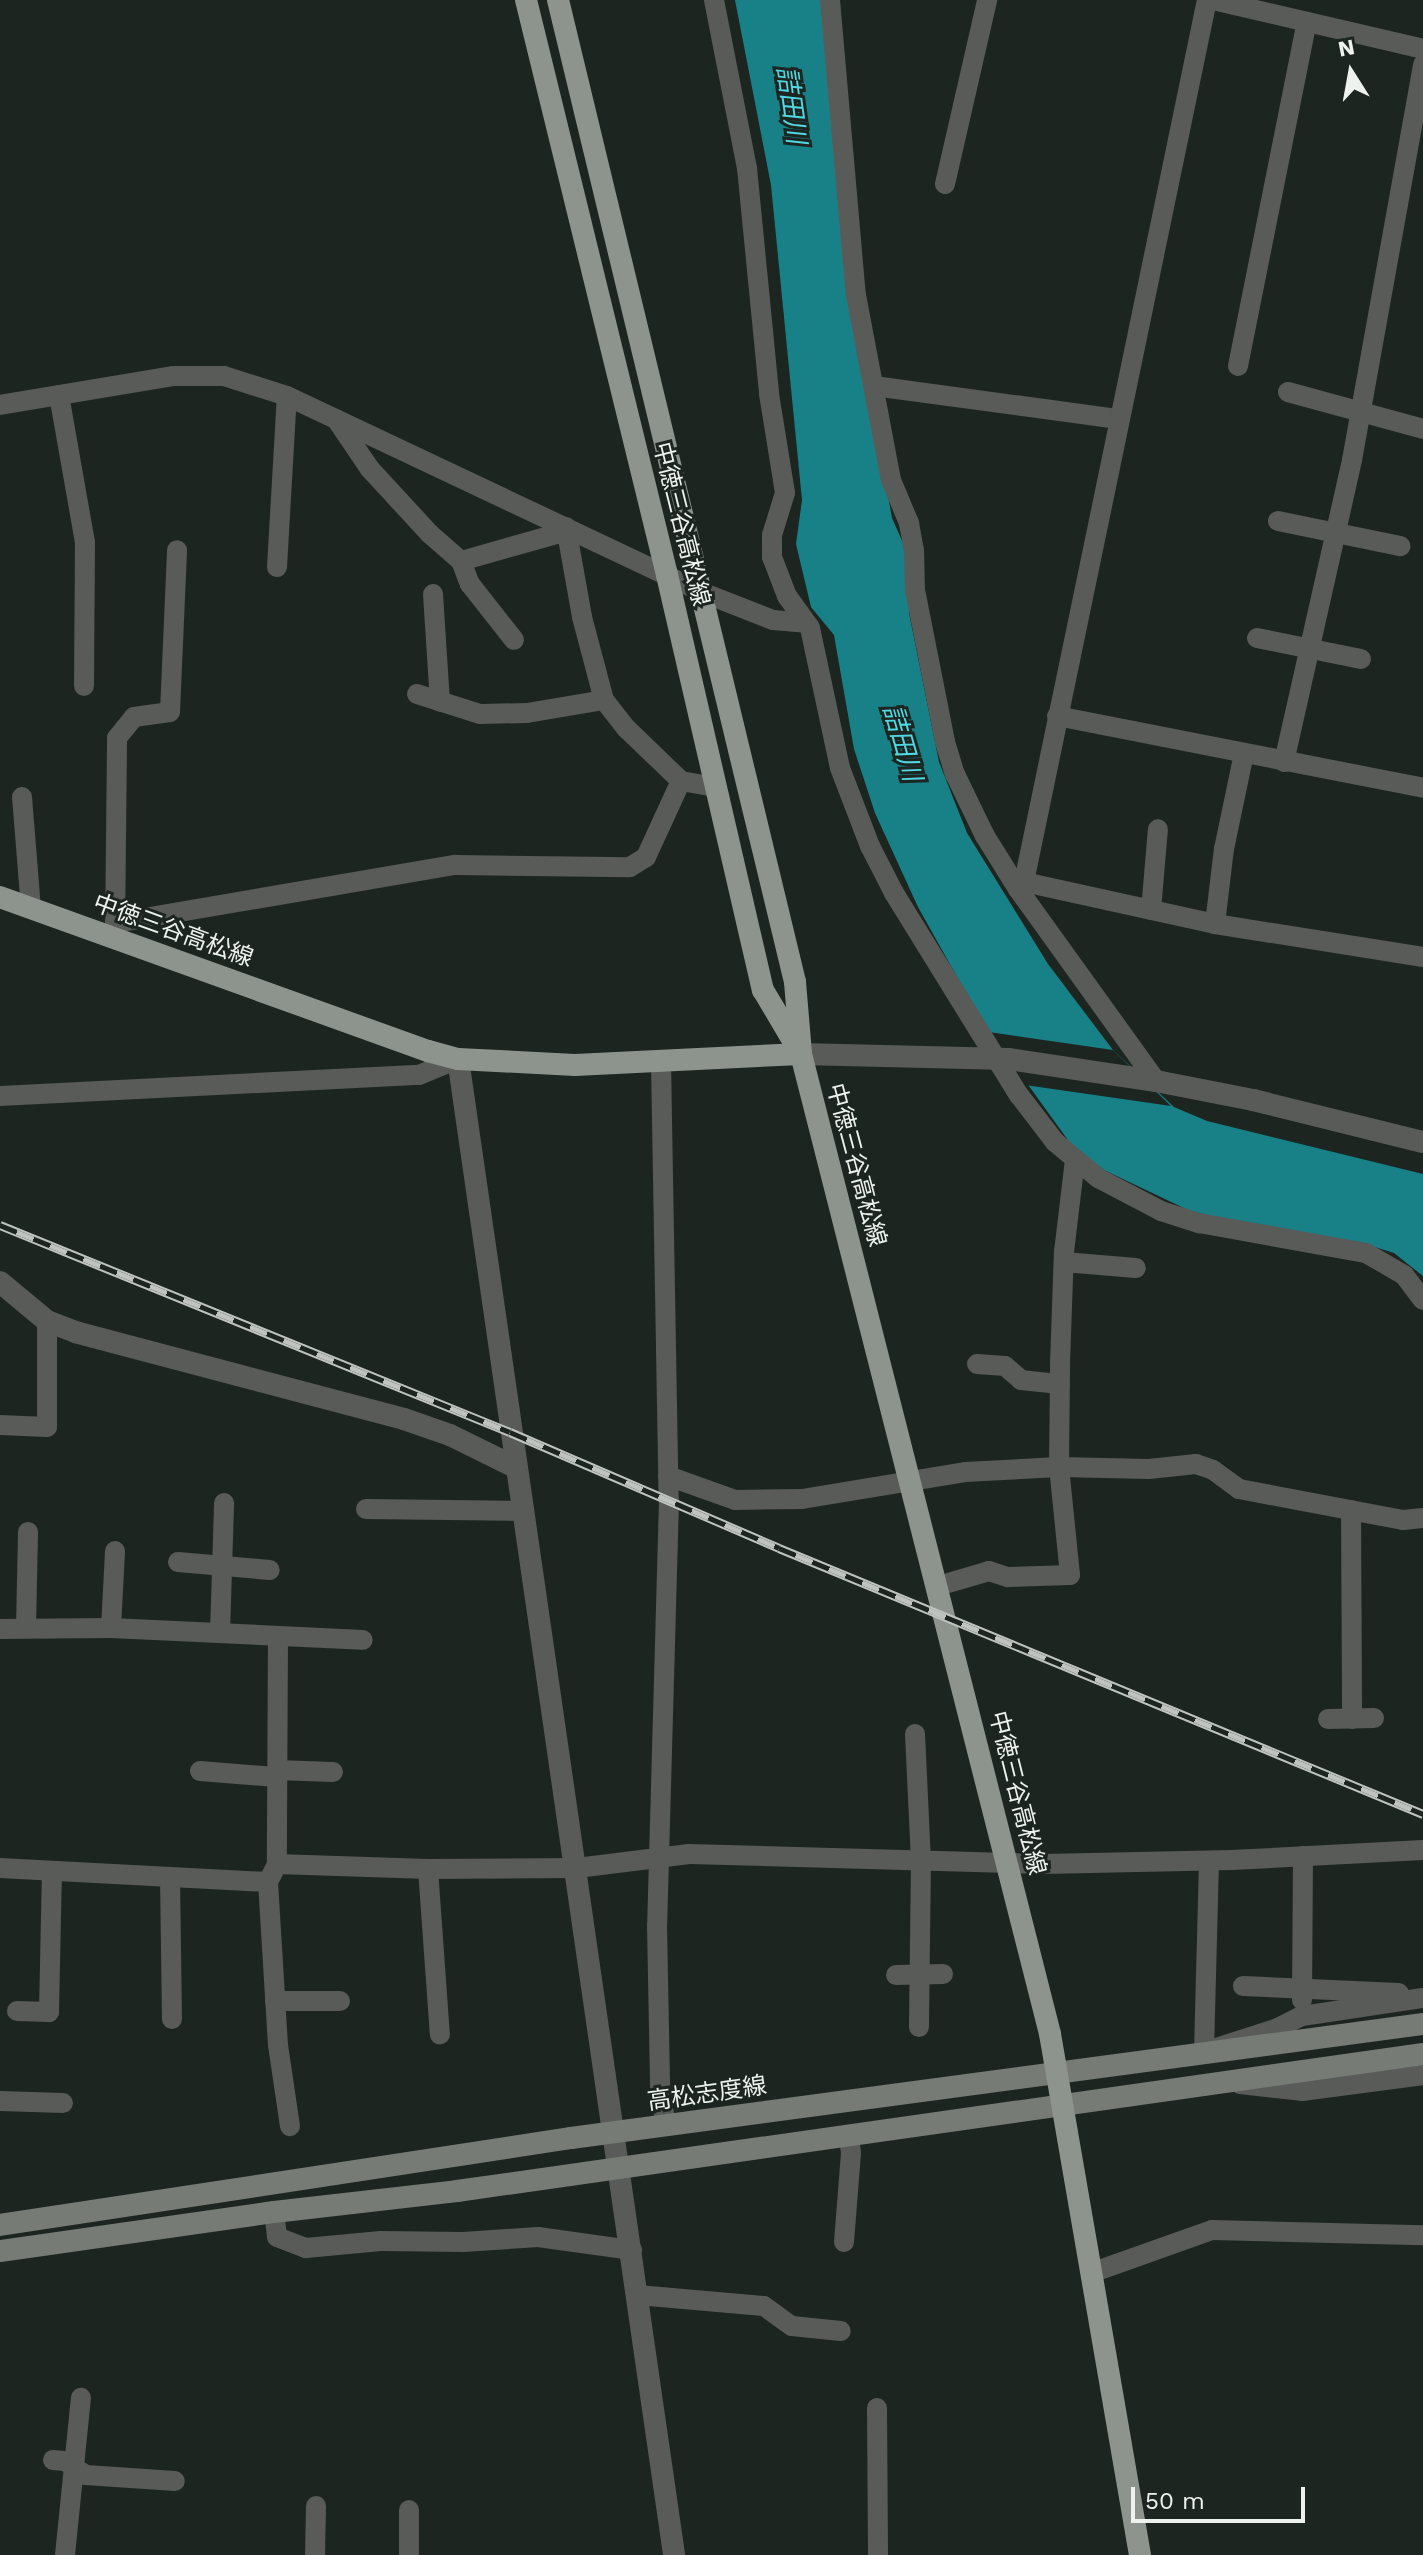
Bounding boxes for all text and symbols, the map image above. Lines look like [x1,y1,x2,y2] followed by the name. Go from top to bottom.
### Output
[1311,32,1391,112] north arrow
[1336,34,1357,62] text: N
[770,64,812,146] water label: 詰田川
[647,439,715,609] street label: 中徳三谷高松線
[876,701,928,785] water label: 詰田川
[89,889,257,973] street label: 中徳三谷高松線
[820,1080,892,1250] street label: 中徳三谷高松線
[983,1708,1051,1878] street label: 中徳三谷高松線
[646,2071,768,2117] street label: 高松志度線
[1135,2471,1309,2521] scale bar
[1145,2487,1205,2515] text: 50 m

